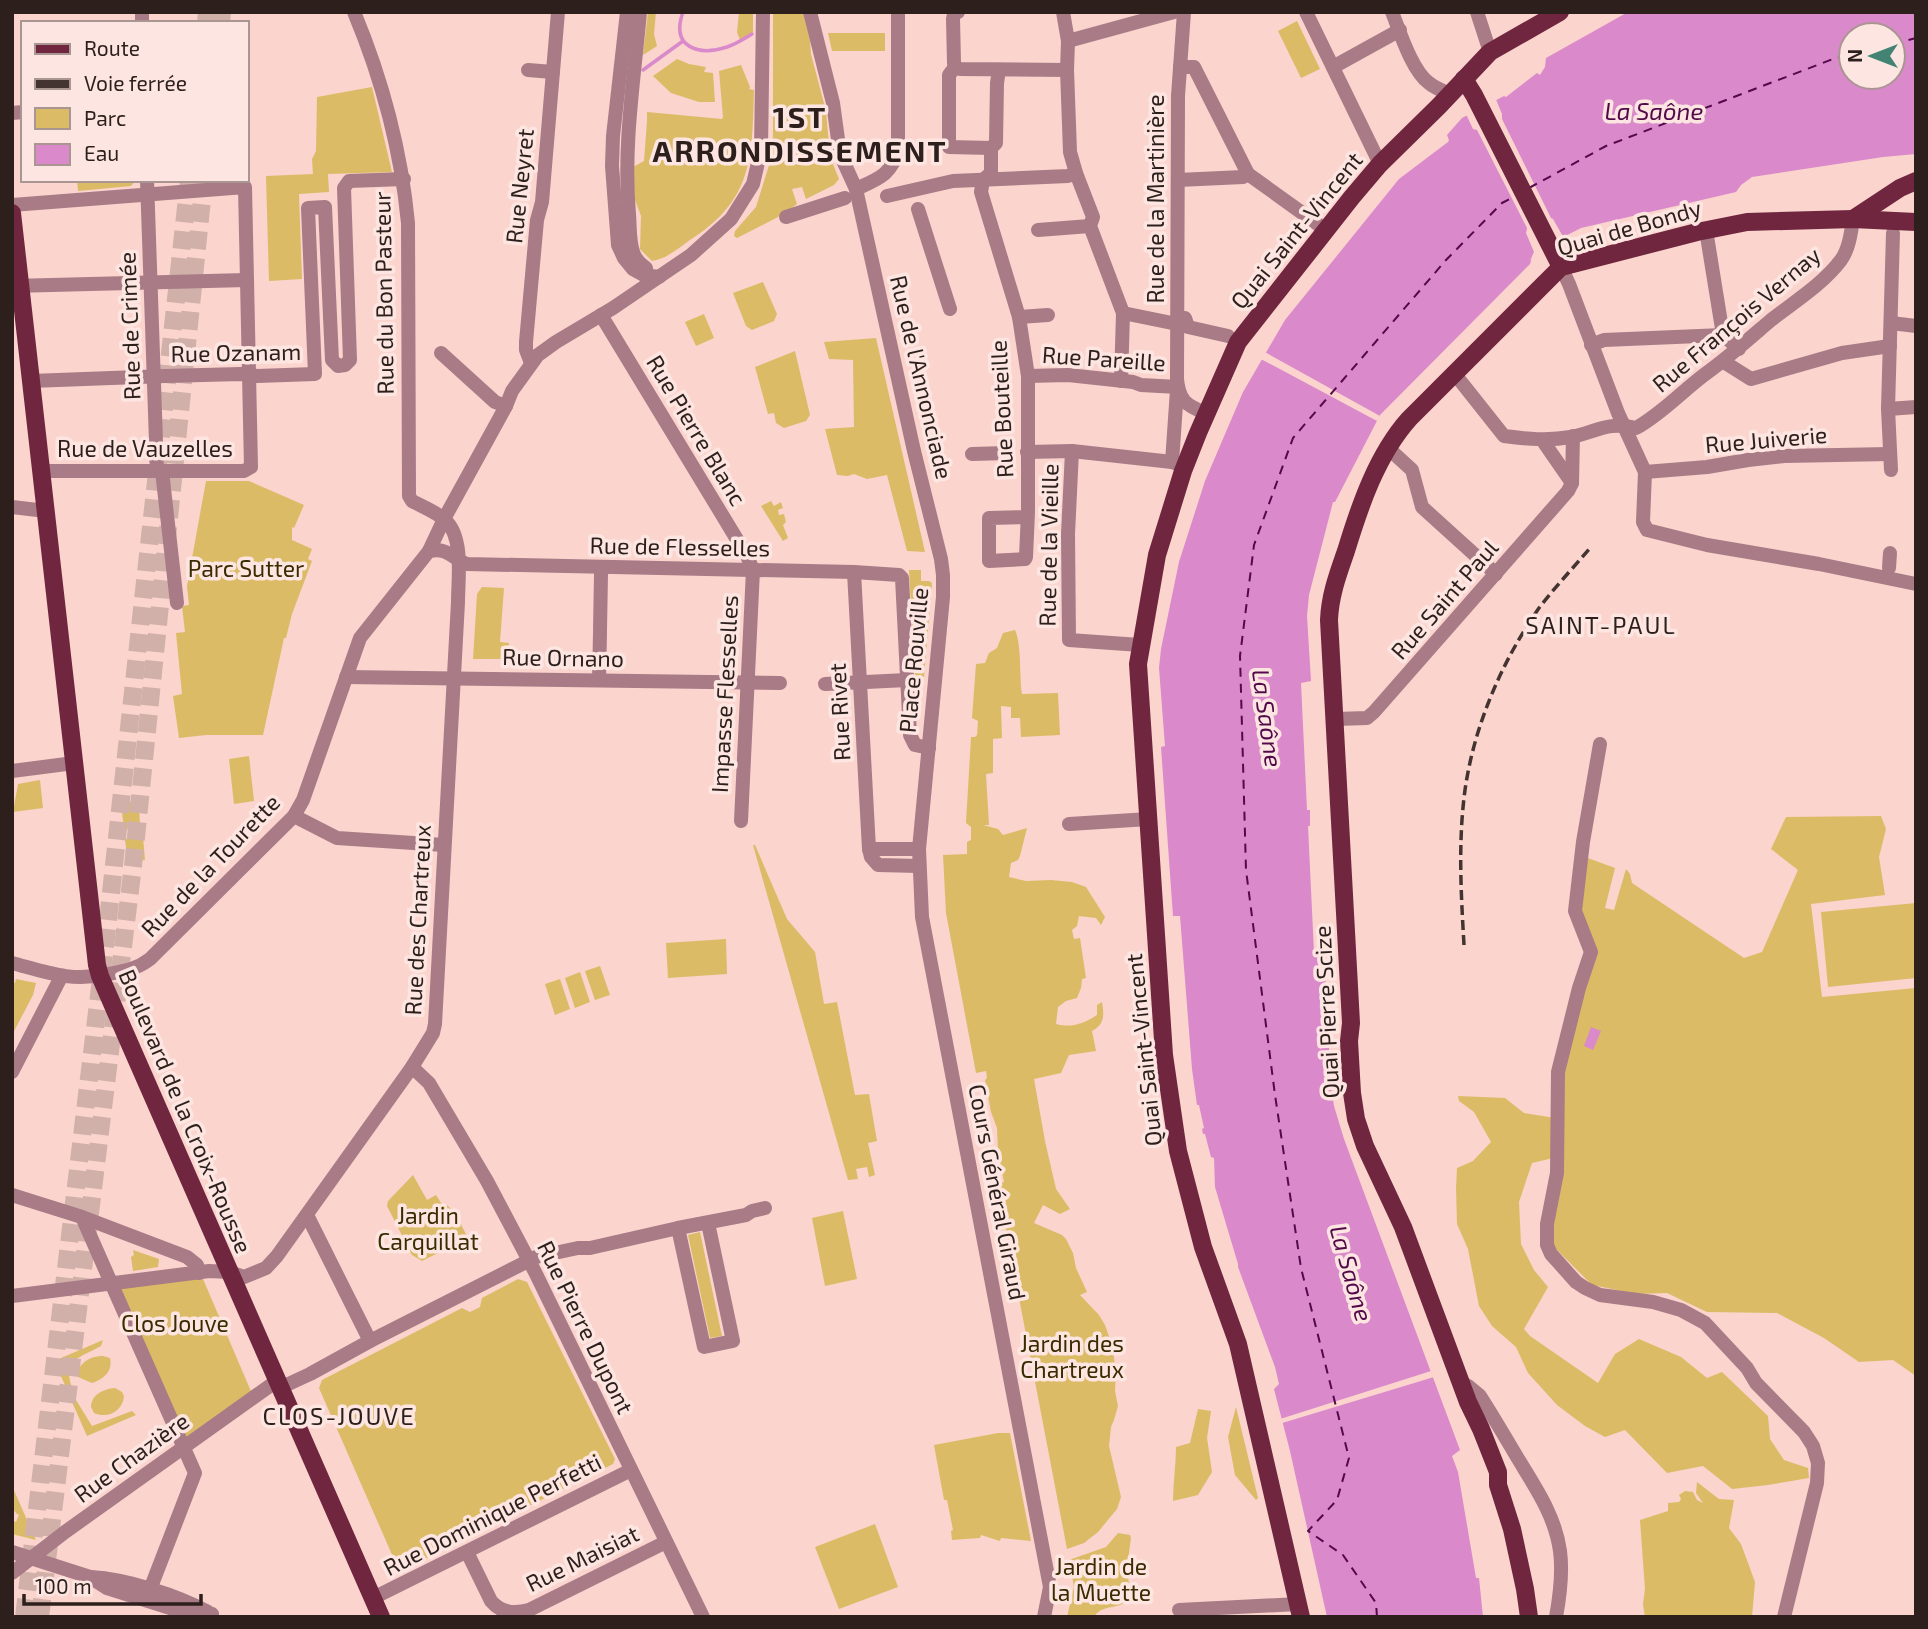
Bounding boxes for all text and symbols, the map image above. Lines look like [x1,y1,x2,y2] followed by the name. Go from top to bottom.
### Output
[21,21,248,182] legend
[1837,21,1907,91] north arrow
[84,35,140,60] text: Route
[1843,49,1866,63] text: N
[84,70,187,95] text: Voie ferrée
[1141,94,1169,304] street label: Rue de la Martinière
[1605,96,1703,125] water label: La Saône
[653,98,947,168] district label: 1ST ARRONDISSEMENT
[84,105,126,130] text: Parc
[499,127,539,245] street label: Rue Neyret
[84,140,119,165] text: Eau
[1224,146,1368,314] street label: Quai Saint-Vincent
[367,191,399,395] street label: Rue du Bon Pasteur
[1554,193,1704,261] street label: Quai de Bondy
[1646,240,1826,398] street label: Rue François Vernay
[112,251,146,401] street label: Rue de Crimée
[885,272,959,482] street label: Rue de l'Annonciade
[170,337,302,367] street label: Rue Ozanam
[983,339,1019,479] street label: Rue Bouteille
[1041,340,1167,376] street label: Rue Pareille
[641,350,753,510] street label: Rue Pierre Blanc
[1704,420,1828,458] street label: Rue Juiverie
[57,434,233,462] street label: Rue de Vauzelles
[1033,463,1063,627] street label: Rue de la Vieille
[590,530,770,562] street label: Rue de Flesselles
[1384,533,1504,665] street label: Rue Saint Paul
[188,554,304,582] park label: Parc Sutter
[893,586,933,734] street label: Place Rouville
[705,594,743,794] street label: Impasse Flesselles
[1525,610,1677,639] district label: SAINT-PAUL
[502,642,624,672] street label: Rue Ornano
[822,662,856,762] street label: Rue Rivet
[1247,667,1289,769] water label: La Saône
[135,788,285,942] street label: Rue de la Tourette
[398,824,436,1016] street label: Rue des Chartreux
[1307,925,1345,1099] street label: Quai Pierre Scize
[1119,952,1167,1148] street label: Quai Saint-Vincent
[113,965,259,1257] street label: Boulevard de la Croix-Rousse
[963,1082,1033,1302] street label: Cours Général Giraud
[377,1201,479,1255] park label: Jardin Carquillat
[1324,1222,1380,1325] water label: La Saône
[532,1236,640,1418] street label: Rue Pierre Dupont
[121,1309,229,1337] park label: Clos Jouve
[1020,1329,1124,1383] park label: Jardin des Chartreux
[262,1401,416,1430] district label: CLOS-JOUVE
[68,1406,194,1508] street label: Rue Chazière
[378,1447,606,1581] street label: Rue Dominique Perfetti
[521,1519,643,1597] street label: Rue Maisiat
[1051,1552,1151,1606] park label: Jardin de la Muette
[24,1562,201,1606] scale bar
[35,1573,92,1598] text: 100 m

